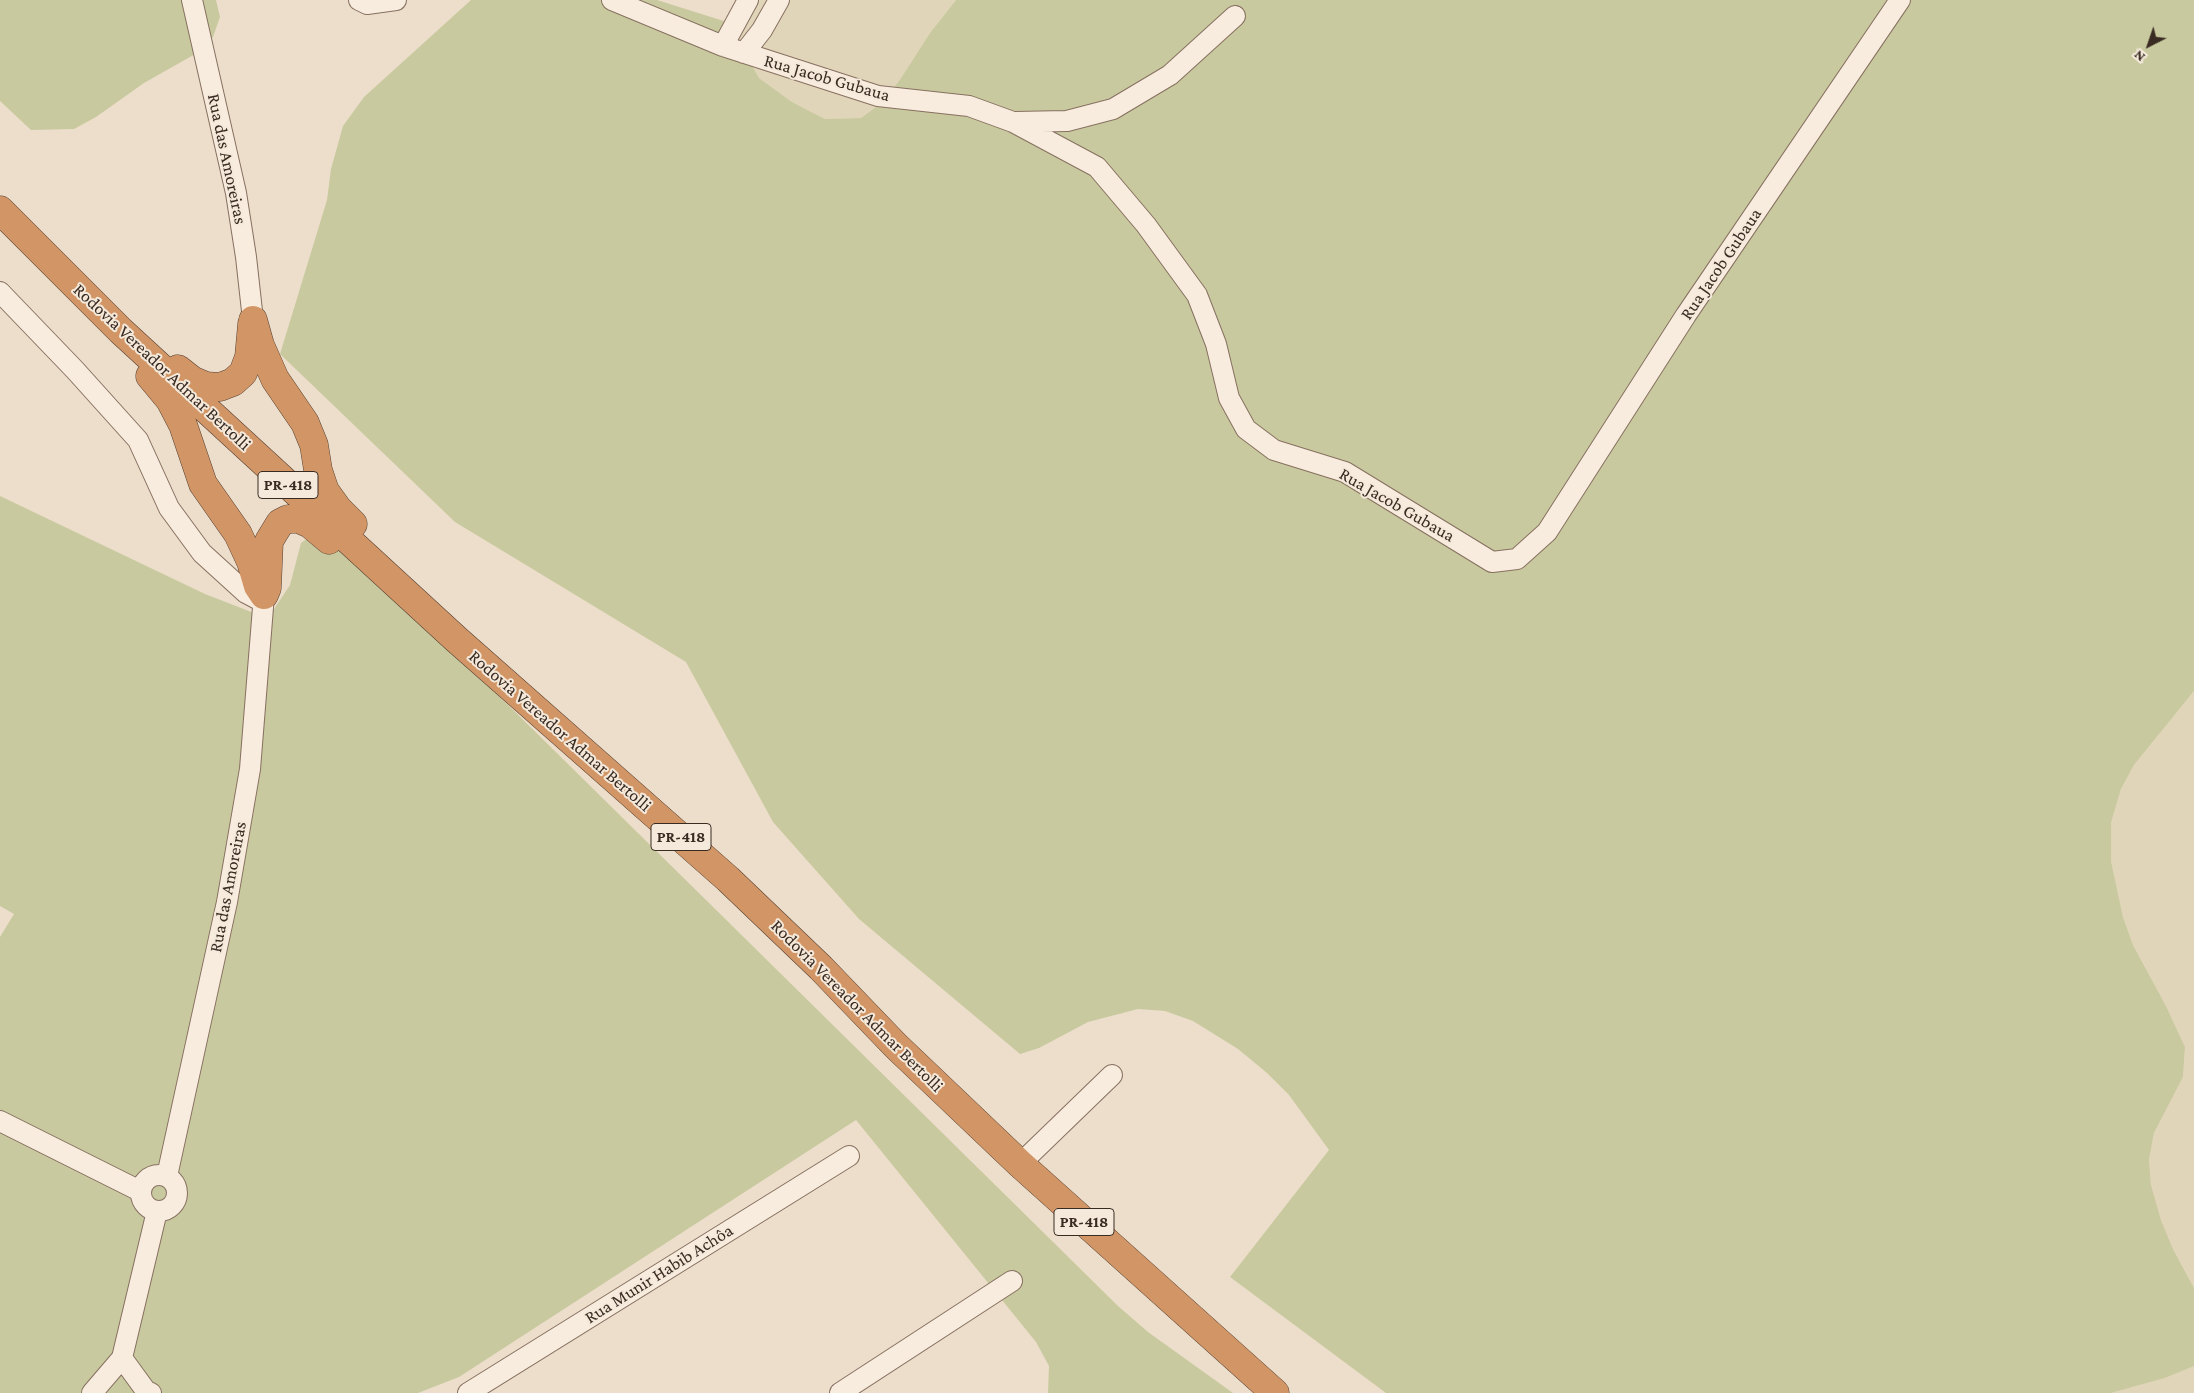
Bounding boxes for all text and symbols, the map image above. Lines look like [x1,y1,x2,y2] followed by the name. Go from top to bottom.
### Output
[2124,20,2174,70] north arrow
[2130,47,2148,65] text: N
[762,50,892,106] street label: Rua Jacob Gubaua
[203,92,251,226] street label: Rua das Amoreiras
[1676,204,1766,324] street label: Rua Jacob Gubaua
[69,279,255,455] street label: Rodovia Vereador Admar Bertolli
[1335,463,1459,547] street label: Rua Jacob Gubaua
[258,472,318,498] road number: PR-418
[464,646,656,816] street label: Rodovia Vereador Admar Bertolli
[205,820,251,954] street label: Rua das Amoreiras
[651,824,711,850] road number: PR-418
[766,915,948,1097] street label: Rodovia Vereador Admar Bertolli
[1054,1208,1114,1236] road number: PR-418
[581,1220,737,1328] street label: Rua Munir Habib Achôa

